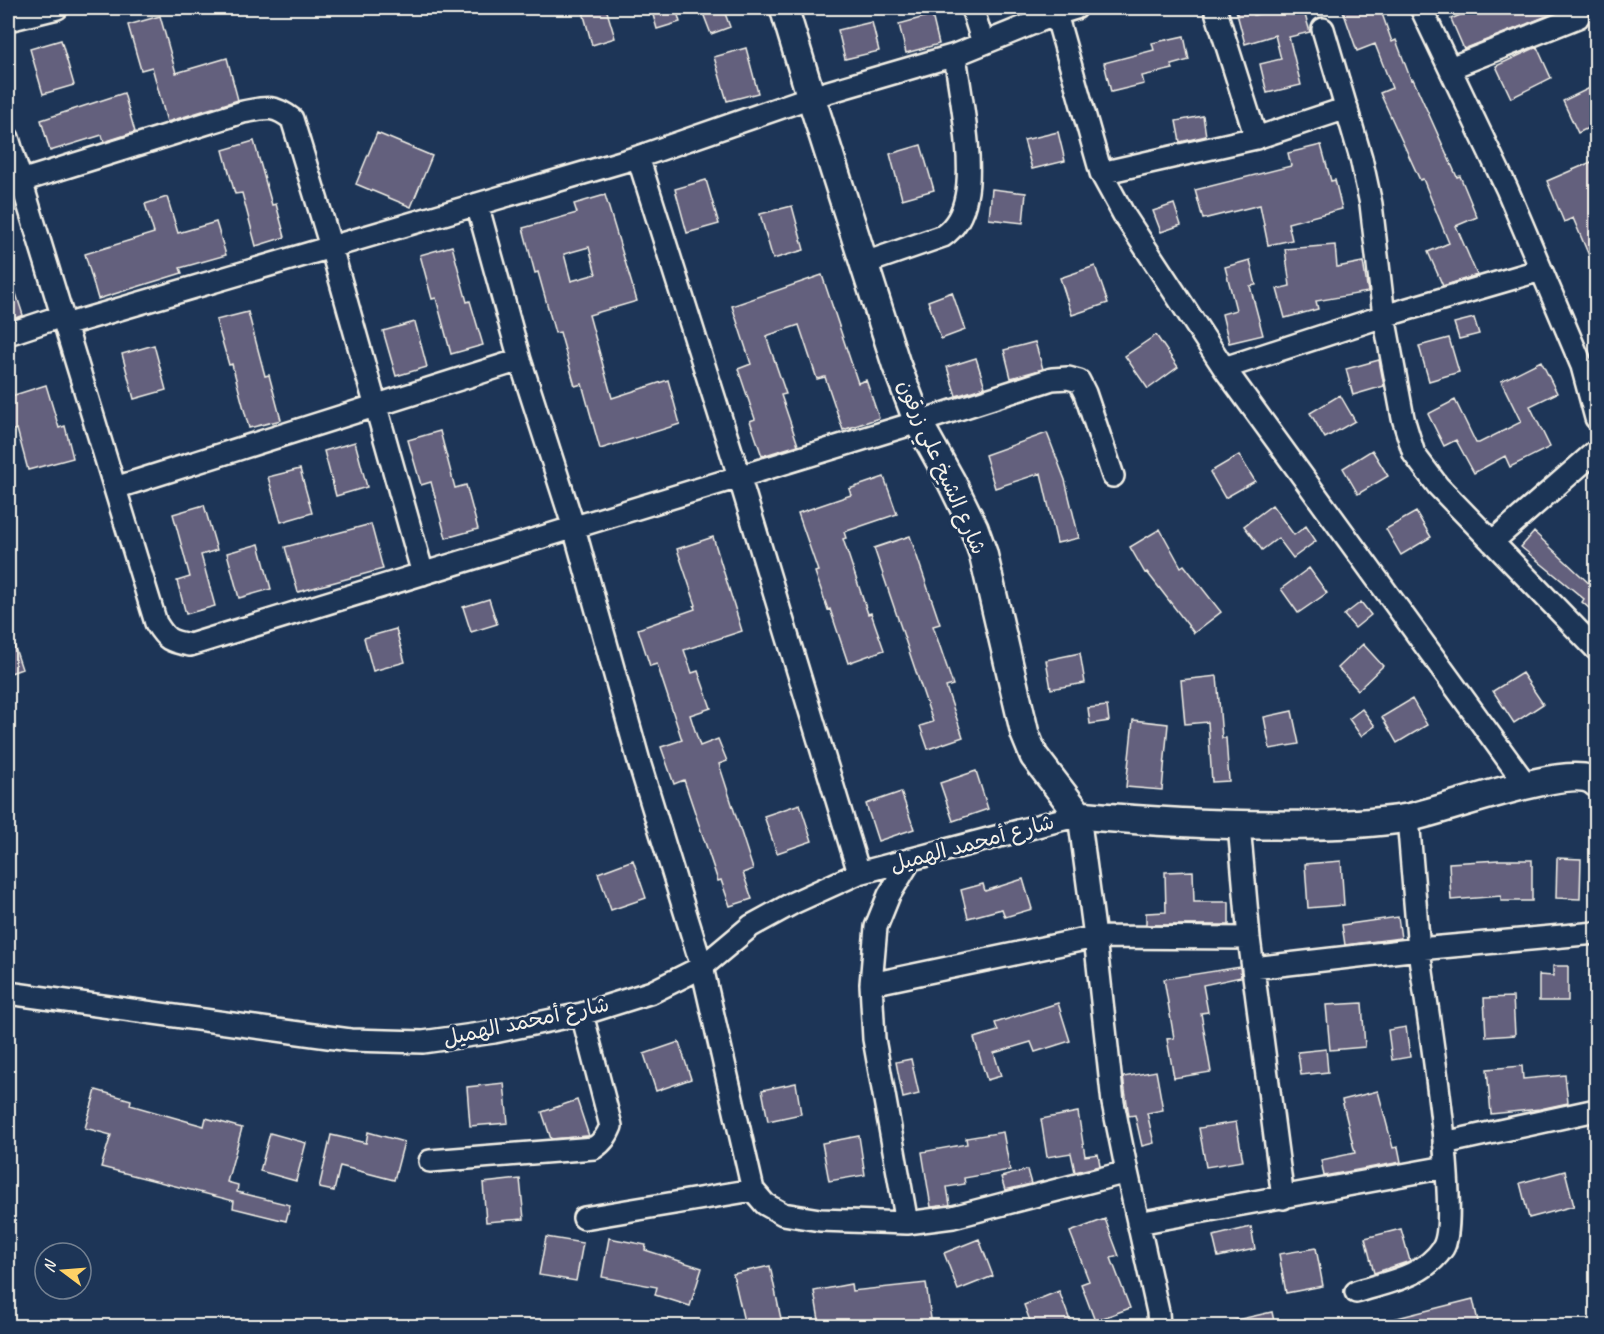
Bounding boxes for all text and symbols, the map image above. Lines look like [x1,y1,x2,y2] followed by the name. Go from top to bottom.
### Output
[886,376,992,561] street label: شارع الشيخ علي زرقون
[887,809,1058,879] street label: شارع أمحمد الهميل
[441,991,612,1053] street label: شارع أمحمد الهميل
[33,1241,93,1301] north arrow
[39,1257,61,1275] text: N

